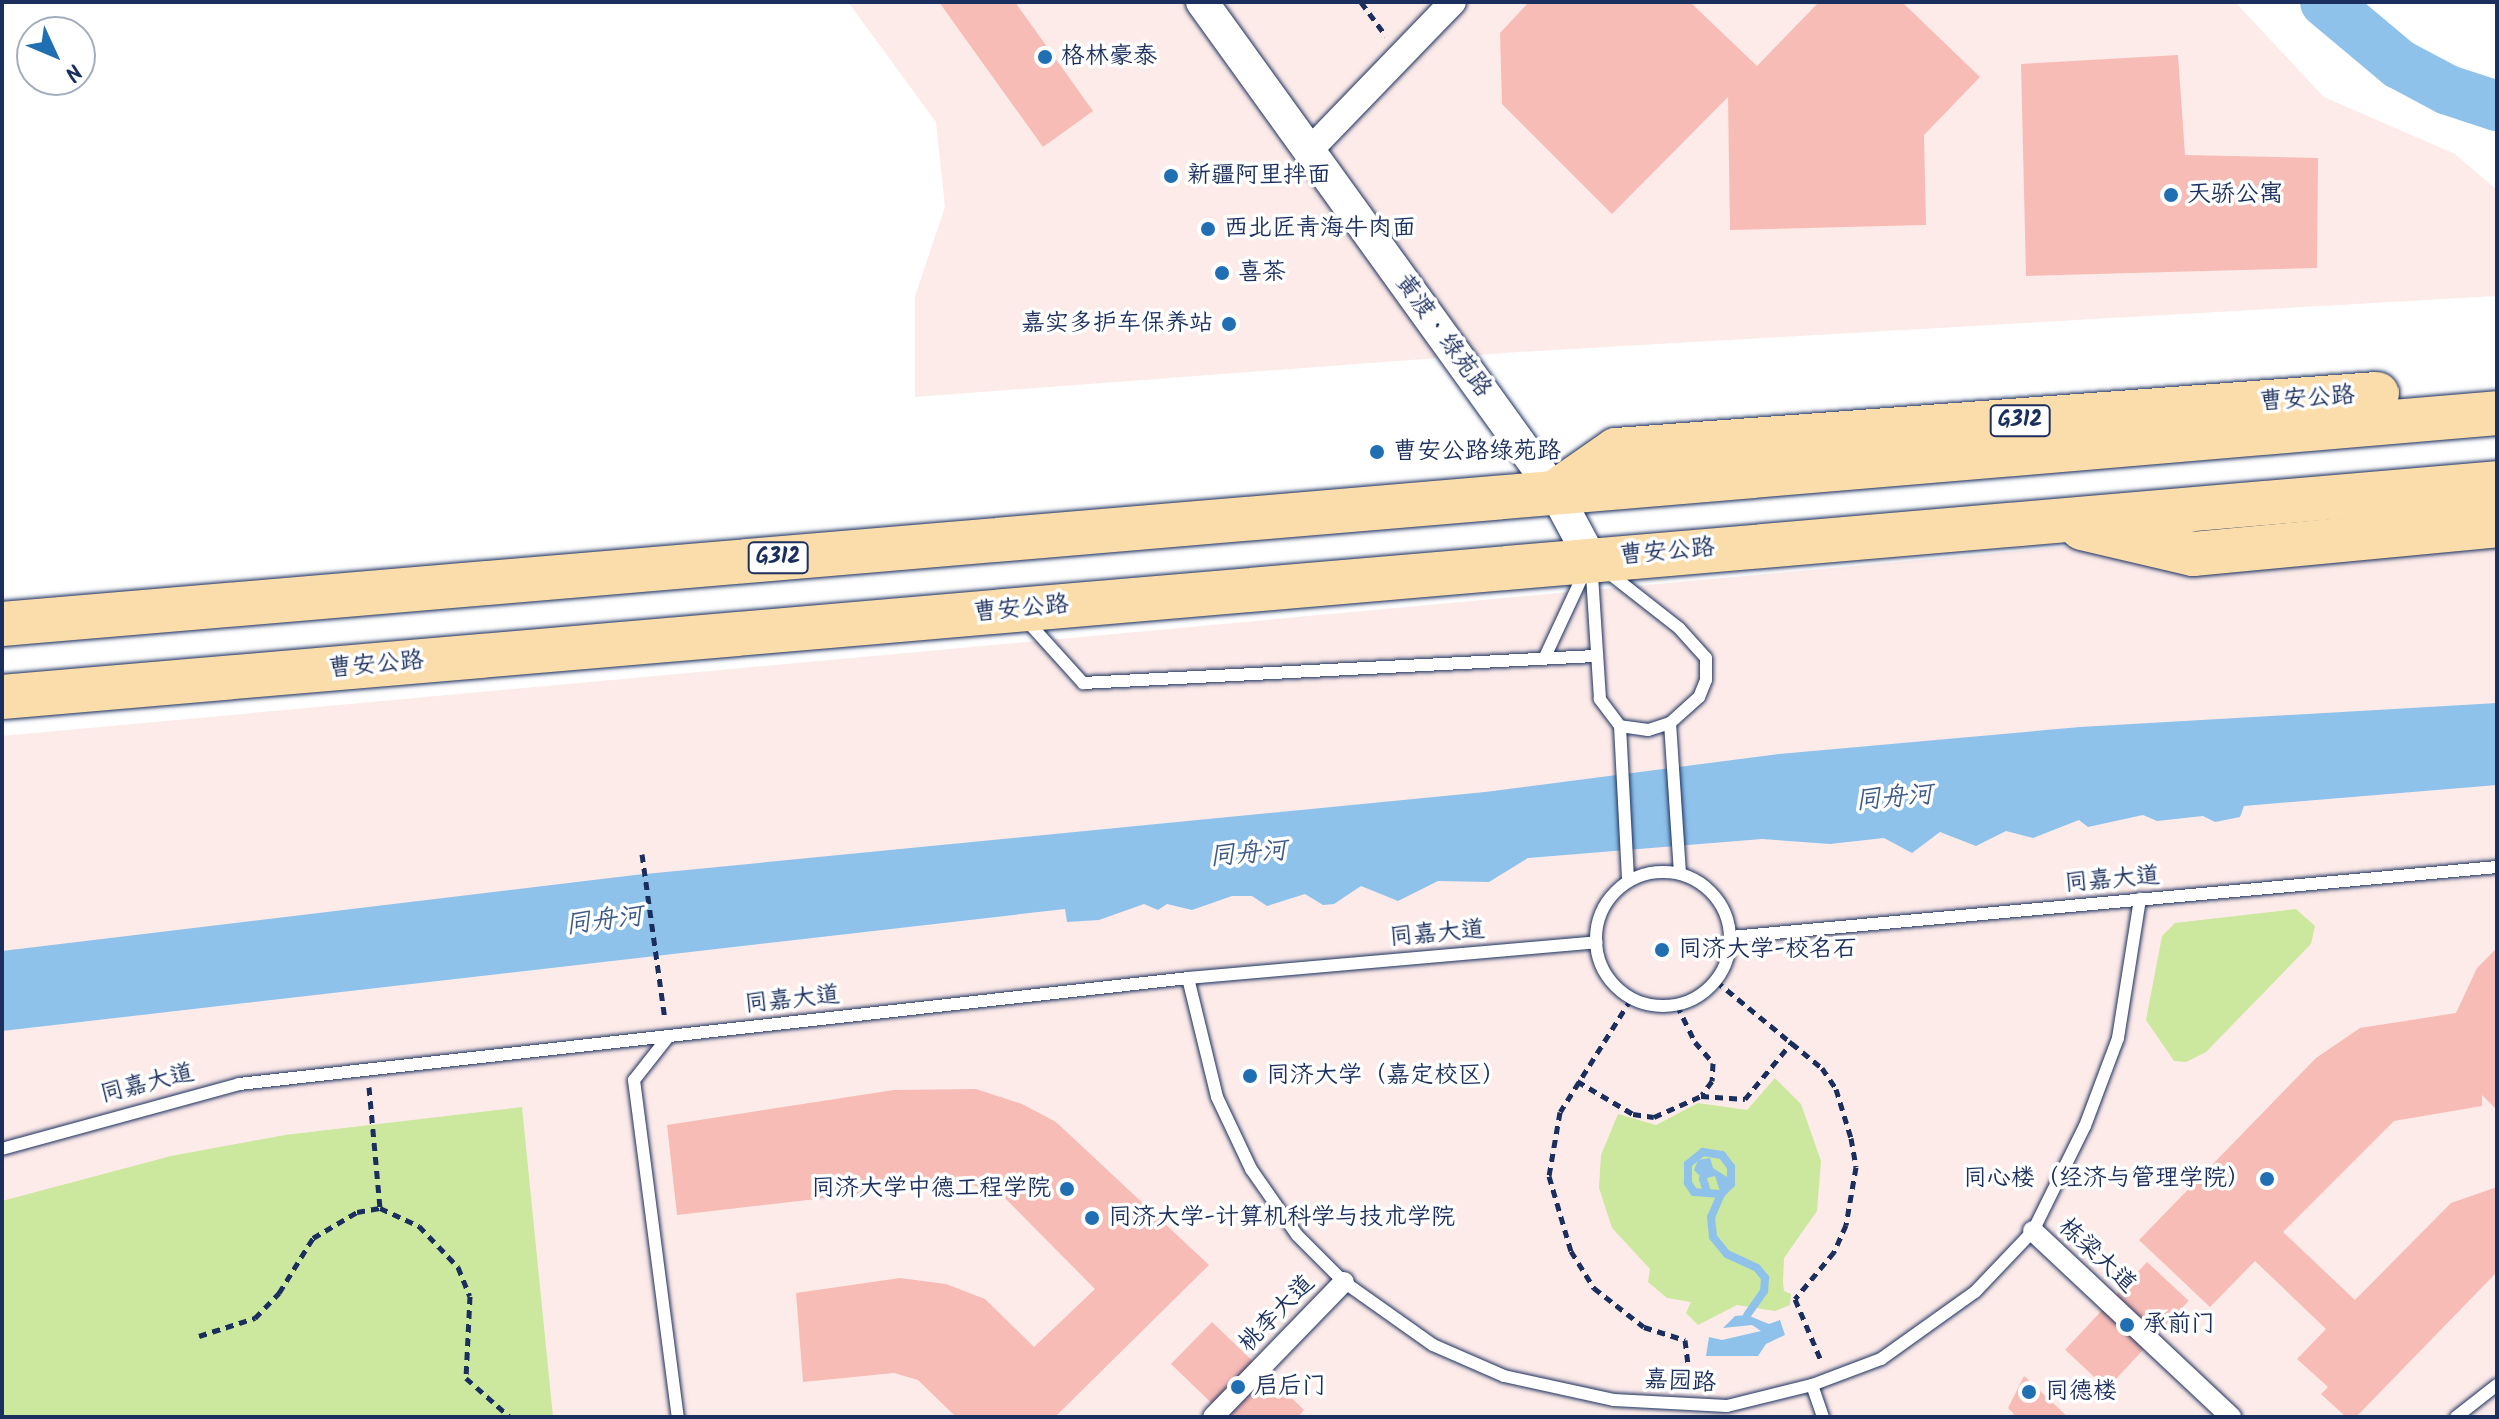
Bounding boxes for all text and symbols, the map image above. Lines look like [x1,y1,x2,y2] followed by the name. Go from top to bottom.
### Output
[16,16,96,96] north arrow
[1061,43,1157,71] place label: 格林豪泰
[1036,48,1054,66] marker: 格林豪泰
[55,54,90,89] text: N
[1187,162,1331,190] place label: 新疆阿里拌面
[1162,167,1180,185] marker: 新疆阿里拌面
[2187,181,2283,209] place label: 天骄公寓
[2162,186,2180,204] marker: 天骄公寓
[1224,215,1416,243] place label: 西北匠青海牛肉面
[1199,220,1217,238] marker: 西北匠青海牛肉面
[1238,259,1286,287] place label: 喜茶
[1213,264,1231,282] marker: 喜茶
[1389,269,1497,403] street label: 黄渡 • 绿苑路
[1021,310,1213,338] place label: 嘉实多护车保养站
[1220,315,1238,333] marker: 嘉实多护车保养站
[2258,381,2356,417] street label: 曹安公路
[1988,403,2052,439] road number: G312
[1393,438,1561,466] place label: 曹安公路绿苑路
[1368,443,1386,461] marker: 曹安公路绿苑路
[1618,533,1716,571] street label: 曹安公路
[746,540,810,576] road number: G312
[972,590,1070,628] street label: 曹安公路
[327,646,425,684] street label: 曹安公路
[1854,780,1934,818] water label: 同舟河
[1208,836,1288,874] water label: 同舟河
[2063,861,2161,899] street label: 同嘉大道
[563,902,645,942] water label: 同舟河
[1388,915,1486,953] street label: 同嘉大道
[1678,936,1857,964] place label: 同济大学-校名石
[1653,941,1671,959] marker: 同济大学-校名石
[743,981,841,1019] street label: 同嘉大道
[97,1058,197,1110] street label: 同嘉大道
[1266,1062,1506,1090] place label: 同济大学（嘉定校区）
[1241,1067,1259,1085] marker: 同济大学（嘉定校区）
[1963,1165,2251,1193] place label: 同心楼（经济与管理学院）
[2258,1170,2276,1188] marker: 同心楼（经济与管理学院）
[811,1175,1051,1203] place label: 同济大学中德工程学院
[1058,1180,1076,1198] marker: 同济大学中德工程学院
[1108,1204,1455,1232] place label: 同济大学-计算机科学与技术学院
[1083,1209,1101,1227] marker: 同济大学-计算机科学与技术学院
[2052,1213,2142,1299] street label: 栋梁大道
[1233,1269,1321,1359] street label: 桃李大道
[2143,1311,2215,1339] place label: 承前门
[2118,1316,2136,1334] marker: 承前门
[1643,1366,1717,1398] street label: 嘉园路
[1254,1373,1326,1401] place label: 启后门
[1229,1378,1247,1396] marker: 启后门
[2045,1378,2117,1406] place label: 同德楼
[2020,1383,2038,1401] marker: 同德楼

